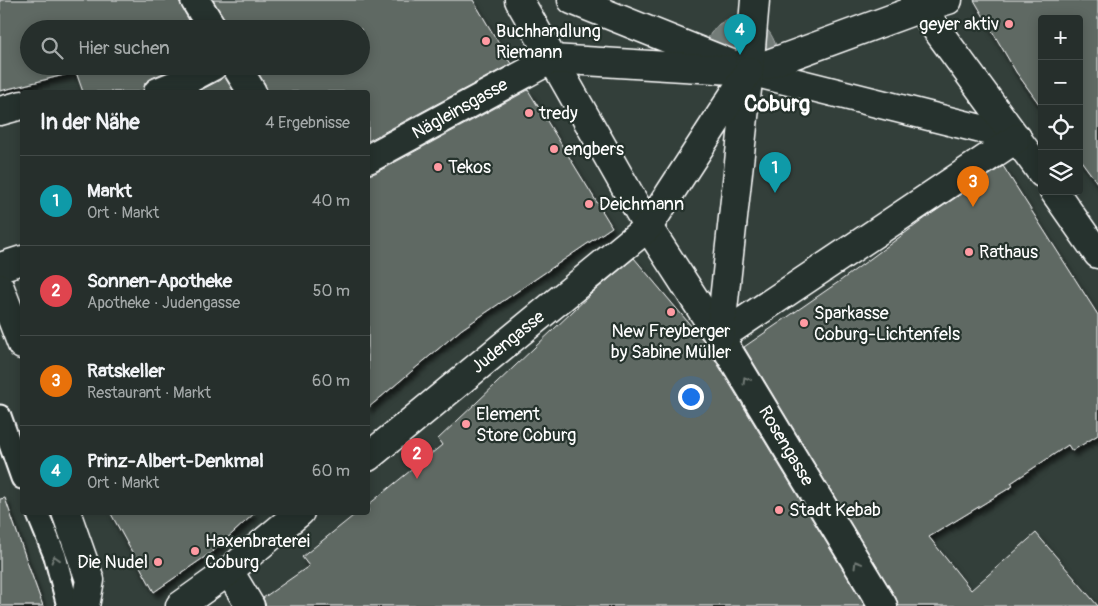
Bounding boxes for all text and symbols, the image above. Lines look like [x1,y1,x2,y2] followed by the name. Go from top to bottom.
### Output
[919,13,999,36] place label: geyer aktiv
[724,14,756,55] pin: 4
[1038,15,1083,195] map controls
[1038,15,1083,60] button: +
[1003,18,1015,30] marker: geyer aktiv
[20,20,370,75] search box
[496,20,601,64] place label: Buchhandlung Riemann
[38,34,66,62] icon: search
[480,35,492,47] marker: Buchhandlung Riemann
[78,36,170,60] text: Hier suchen
[1038,60,1083,105] button: −
[408,73,512,145] street label: Nägleinsgasse
[744,90,810,118] district label: Coburg
[538,102,578,125] place label: tredy
[1038,105,1083,150] button: locate
[523,107,535,119] marker: tredy
[40,109,140,136] text: In der Nähe
[265,113,350,133] text: 4 Ergebnisse
[564,138,624,161] place label: engbers
[548,143,560,155] marker: engbers
[1038,150,1083,195] button: layers
[759,152,791,193] pin: 1
[448,156,491,179] place label: Tekos
[432,161,444,173] marker: Tekos
[957,166,989,207] pin: 3
[87,179,132,203] text: Markt
[53,191,59,211] text: 1
[312,191,350,211] text: 40 m
[599,193,684,216] place label: Deichmann
[583,198,595,210] marker: Deichmann
[87,203,159,223] text: Ort · Markt
[979,241,1038,264] place label: Rathaus
[963,246,975,258] marker: Rathaus
[87,269,232,293] text: Sonnen-Apotheke
[52,281,60,301] text: 2
[313,281,350,301] text: 50 m
[87,293,240,313] text: Apotheke · Judengasse
[814,302,960,346] place label: Sparkasse Coburg-Lichtenfels
[467,305,549,379] street label: Judengasse
[665,306,677,318] marker: New Freyberger by Sabine Müller
[798,317,810,329] marker: Sparkasse Coburg-Lichtenfels
[611,320,732,364] place label: New Freyberger by Sabine Müller
[87,359,165,383] text: Ratskeller
[52,371,60,391] text: 3
[312,371,350,391] text: 60 m
[743,377,753,386] one-way arrow
[87,383,211,403] text: Restaurant · Markt
[678,384,704,410] your location
[753,402,819,490] street label: Rosengasse
[476,403,576,447] place label: Element Store Coburg
[460,418,472,430] marker: Element Store Coburg
[401,438,433,479] pin: 2
[87,449,264,473] text: Prinz-Albert-Denkmal
[51,461,61,481] text: 4
[312,461,350,481] text: 60 m
[87,473,159,493] text: Ort · Markt
[789,499,881,522] place label: Stadt Kebab
[773,504,785,516] marker: Stadt Kebab
[205,530,310,574] place label: Haxenbraterei Coburg
[189,545,201,557] marker: Haxenbraterei Coburg
[77,551,148,574] place label: Die Nudel
[51,555,61,563] one-way arrow
[152,556,164,568] marker: Die Nudel
[854,561,864,570] one-way arrow

